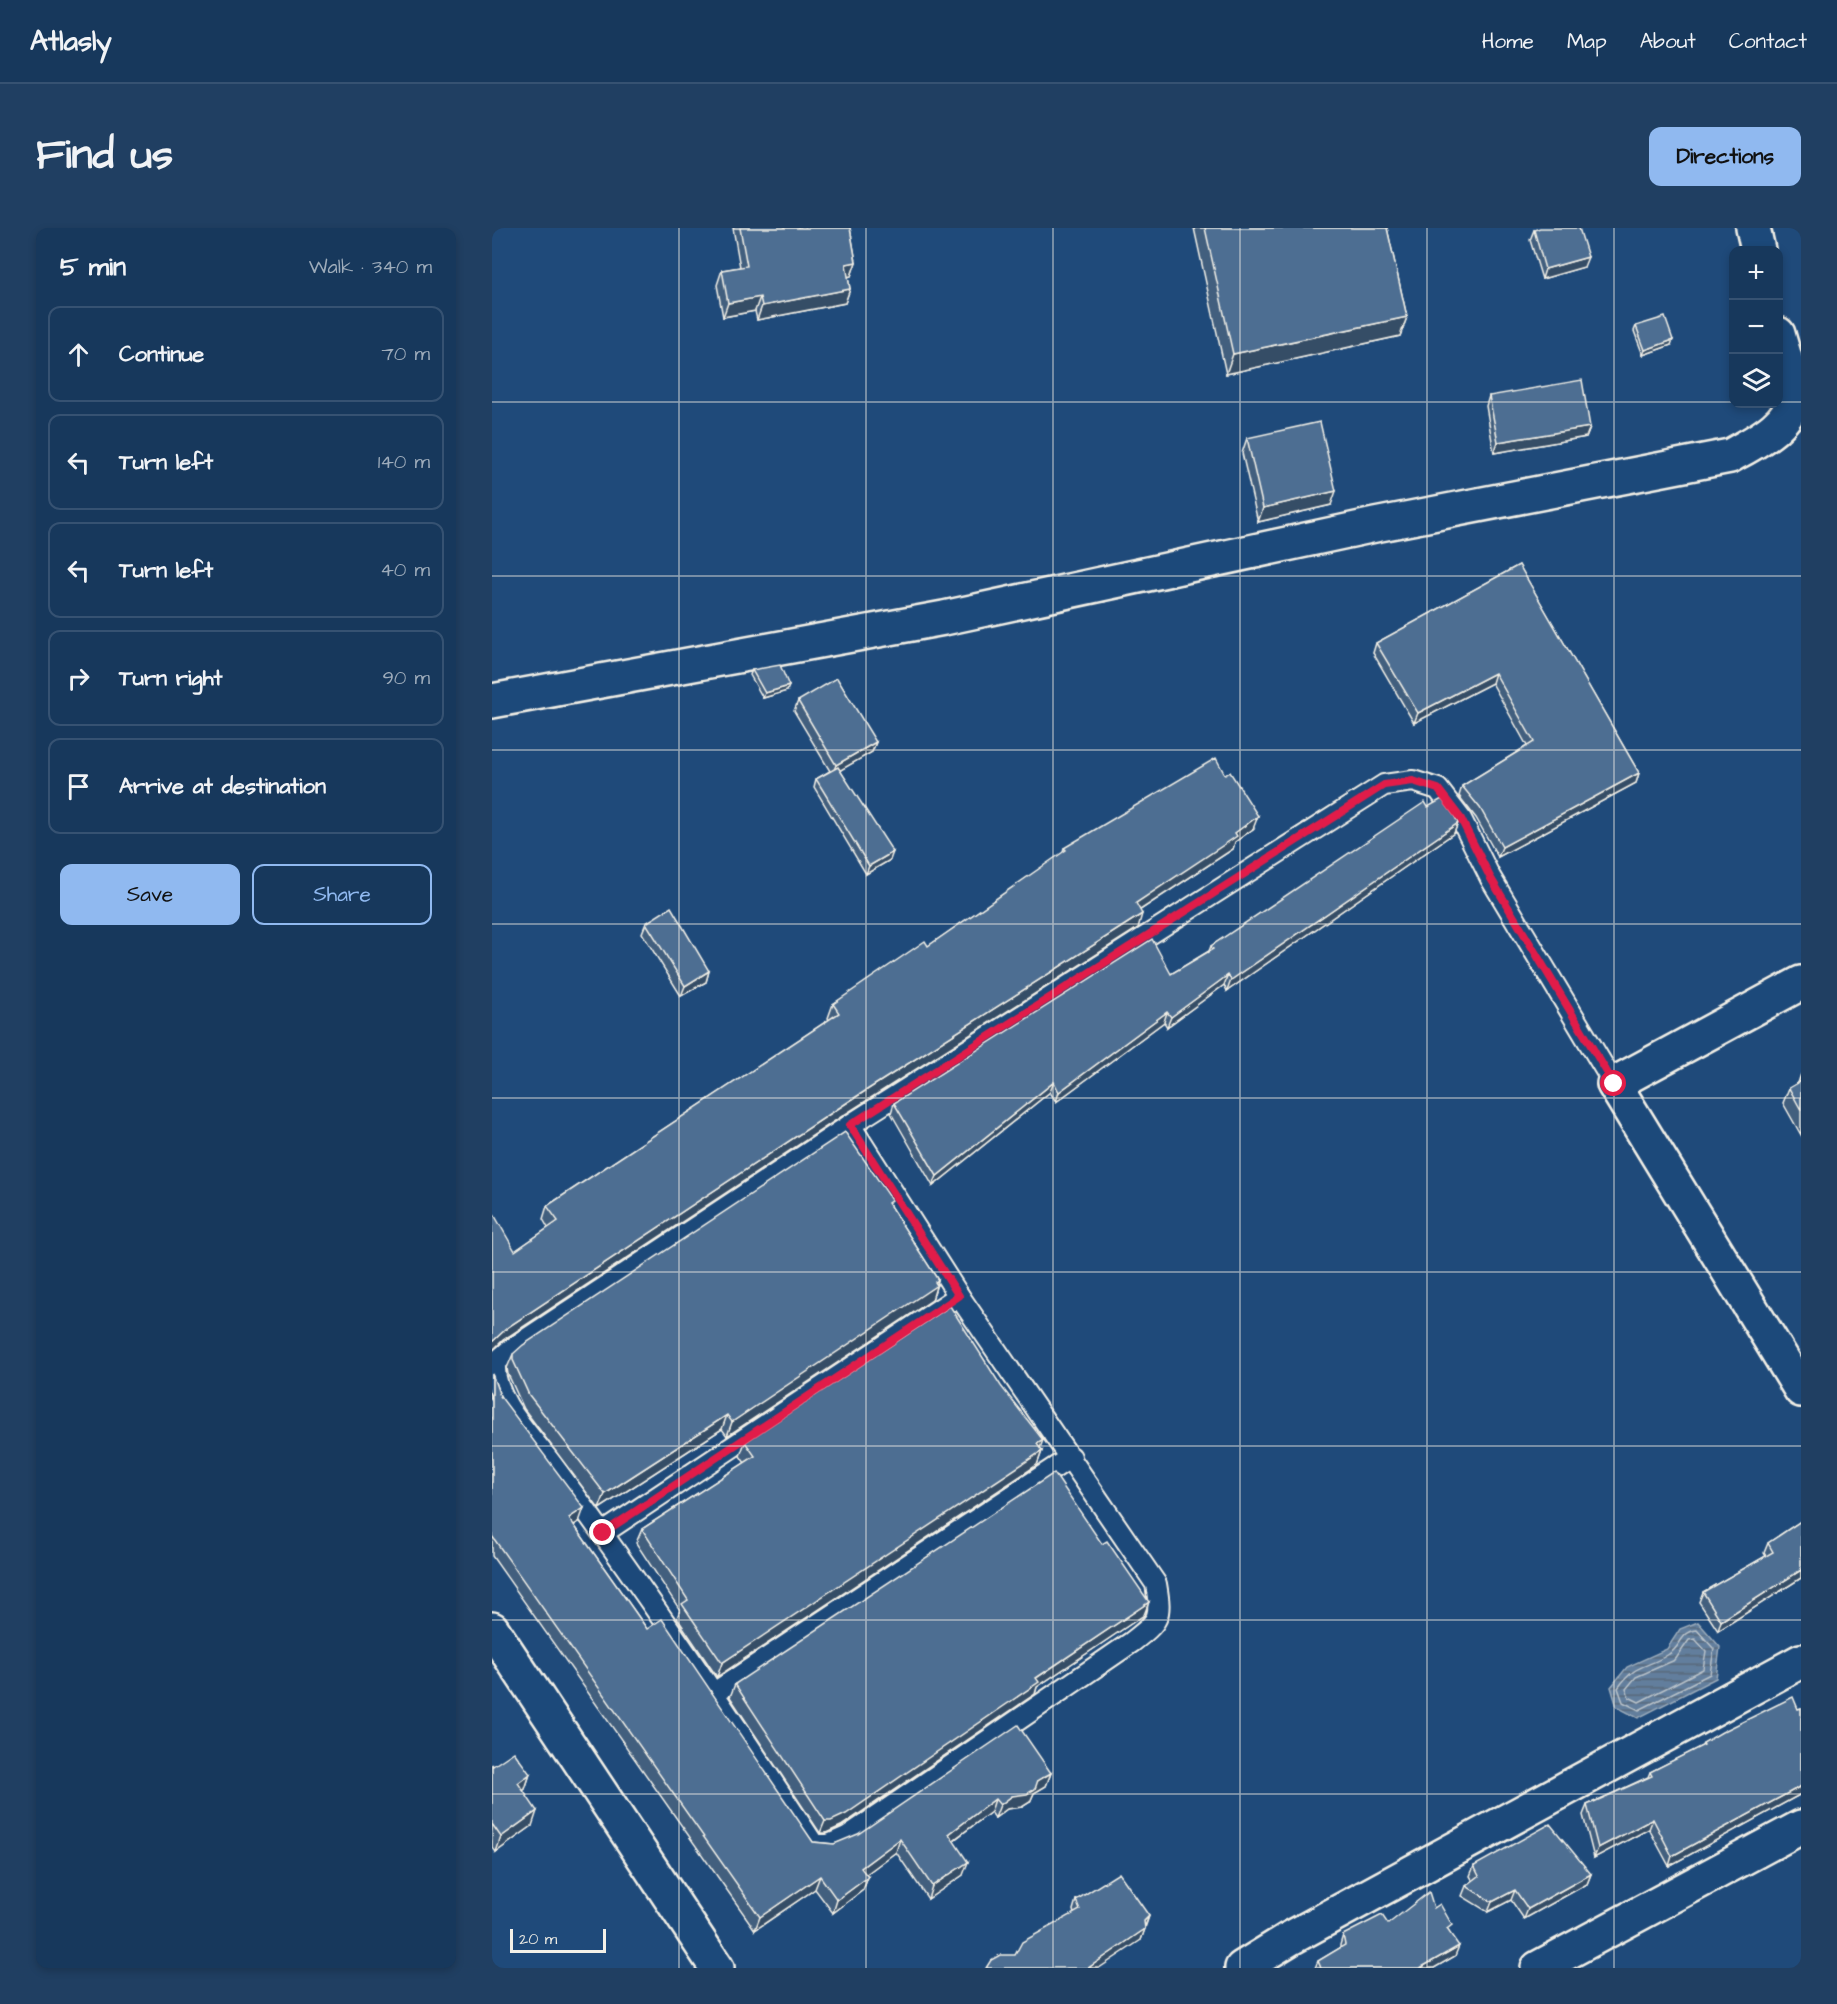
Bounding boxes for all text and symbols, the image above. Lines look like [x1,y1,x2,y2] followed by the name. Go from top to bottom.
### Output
[30,22,112,61] text: Atlasly
[1482,27,1534,56] text: Home
[1567,27,1607,56] text: Map
[1640,27,1696,56] text: About
[1729,27,1807,56] text: Contact
[36,127,173,185] text: Find us
[1649,127,1801,186] button: Directions
[1729,246,1783,408] map controls
[1729,246,1783,300] button: +
[60,249,126,285] text: 5 min
[309,253,432,281] text: Walk · 340 m
[1729,300,1783,354] button: −
[62,338,95,371] icon: ahead
[119,339,204,370] text: Continue
[382,340,430,368] text: 70 m
[1729,354,1783,408] button: layers
[62,446,95,479] icon: left
[119,447,213,478] text: Turn left
[378,448,430,476] text: 140 m
[62,554,95,587] icon: left
[119,555,213,586] text: Turn left
[380,556,430,584] text: 40 m
[62,662,95,695] icon: right
[119,663,222,694] text: Turn right
[382,664,430,692] text: 90 m
[62,770,95,803] icon: arrive
[119,771,326,802] text: Arrive at destination
[60,864,240,925] button: Save
[252,864,432,925] button: Share
[1600,1070,1626,1096] route start
[589,1519,615,1545] route end
[510,1926,606,1954] scale bar
[519,1928,557,1950] text: 20 m

